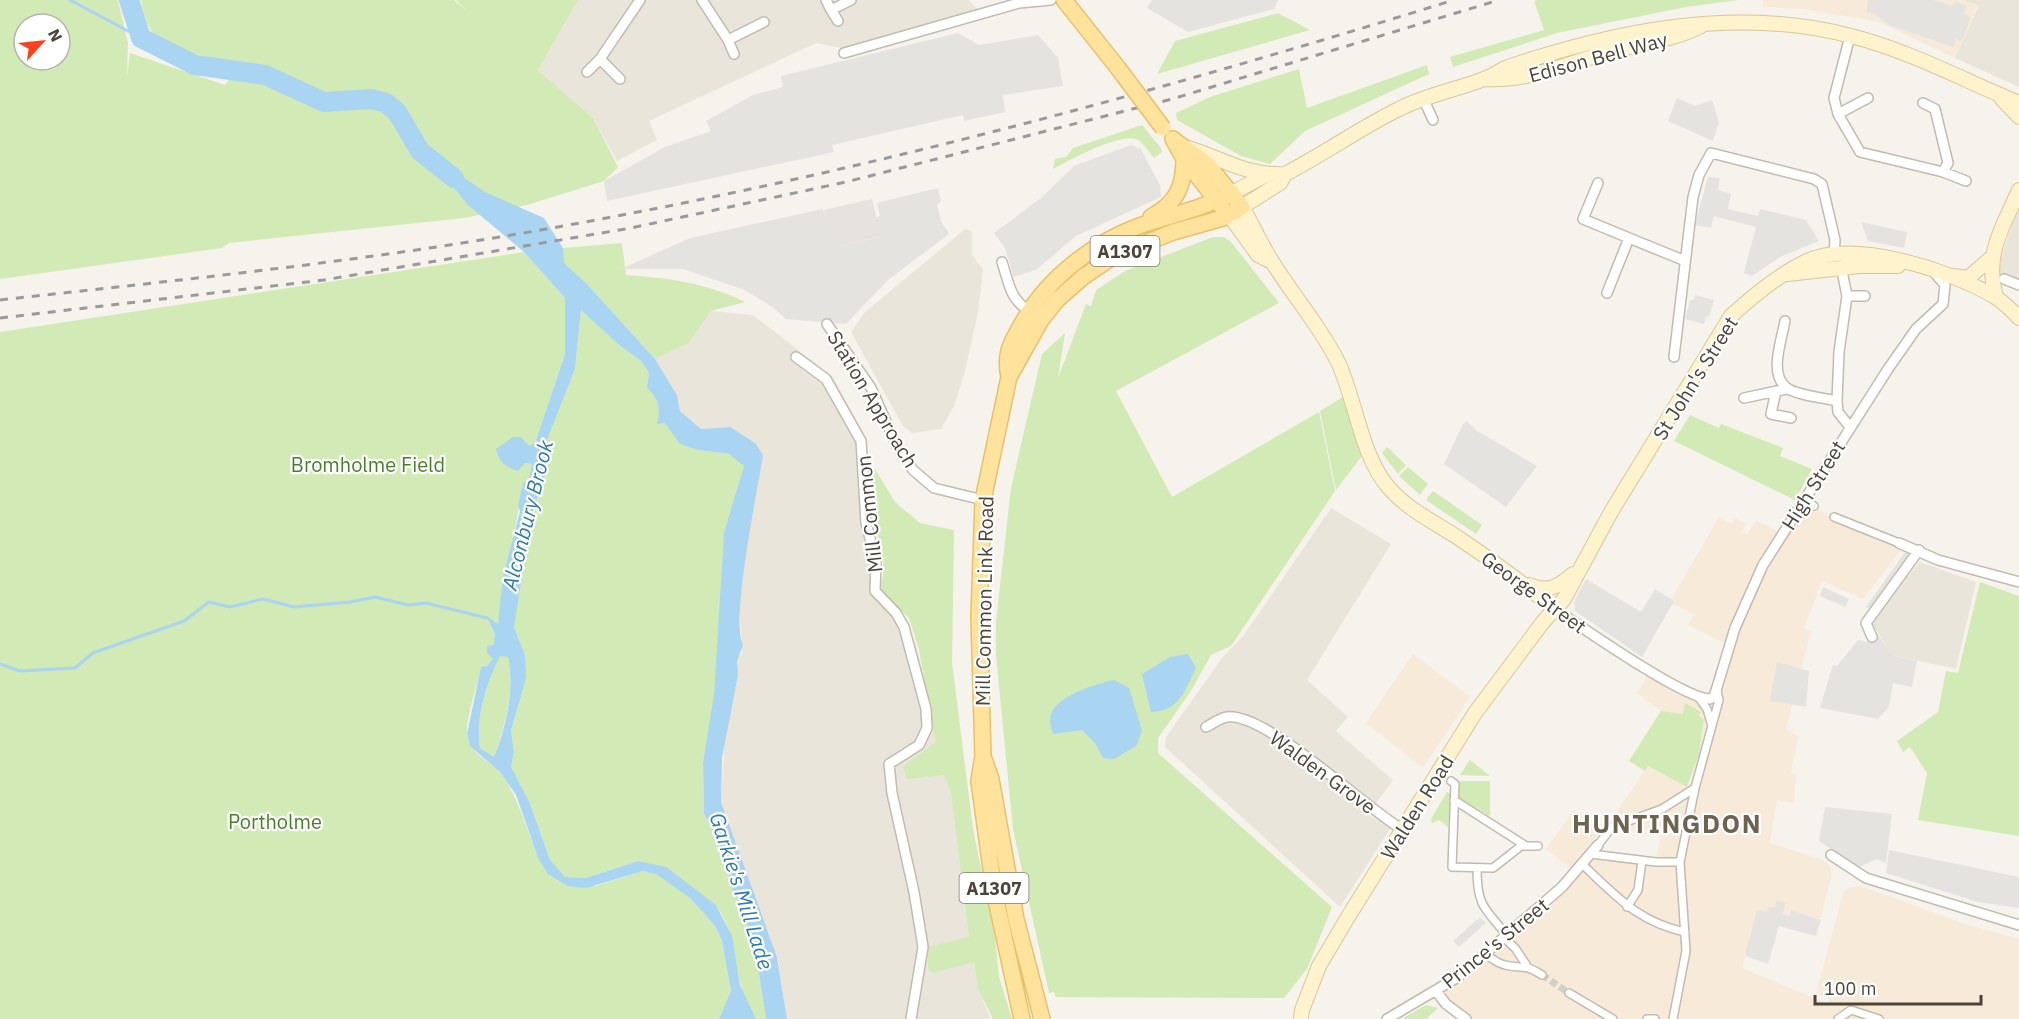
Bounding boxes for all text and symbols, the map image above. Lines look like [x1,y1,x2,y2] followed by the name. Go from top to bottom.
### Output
[12,12,72,72] north arrow
[44,25,67,45] text: N
[1526,25,1670,89] street label: Edison Bell Way
[1090,236,1160,266] road number: A1307
[1646,311,1744,445] street label: St John's Street
[821,326,925,472] street label: Station Approach
[1775,435,1851,535] street label: High Street
[495,436,559,594] water label: Alconbury Brook
[291,451,445,478] park label: Bromholme Field
[849,454,889,574] street label: Mill Common
[969,496,999,706] street label: Mill Common Link Road
[1476,545,1592,639] street label: George Street
[1264,724,1382,820] street label: Walden Grove
[1374,750,1460,864] street label: Walden Road
[1572,806,1762,840] district label: HUNTINGDON
[228,808,322,835] park label: Portholme
[703,809,781,973] water label: Garkie's Mill Lade
[960,873,1028,903] road number: A1307
[1436,892,1554,994] street label: Prince's Street
[1815,968,1982,1006] scale bar
[1824,977,1876,1000] text: 100 m

